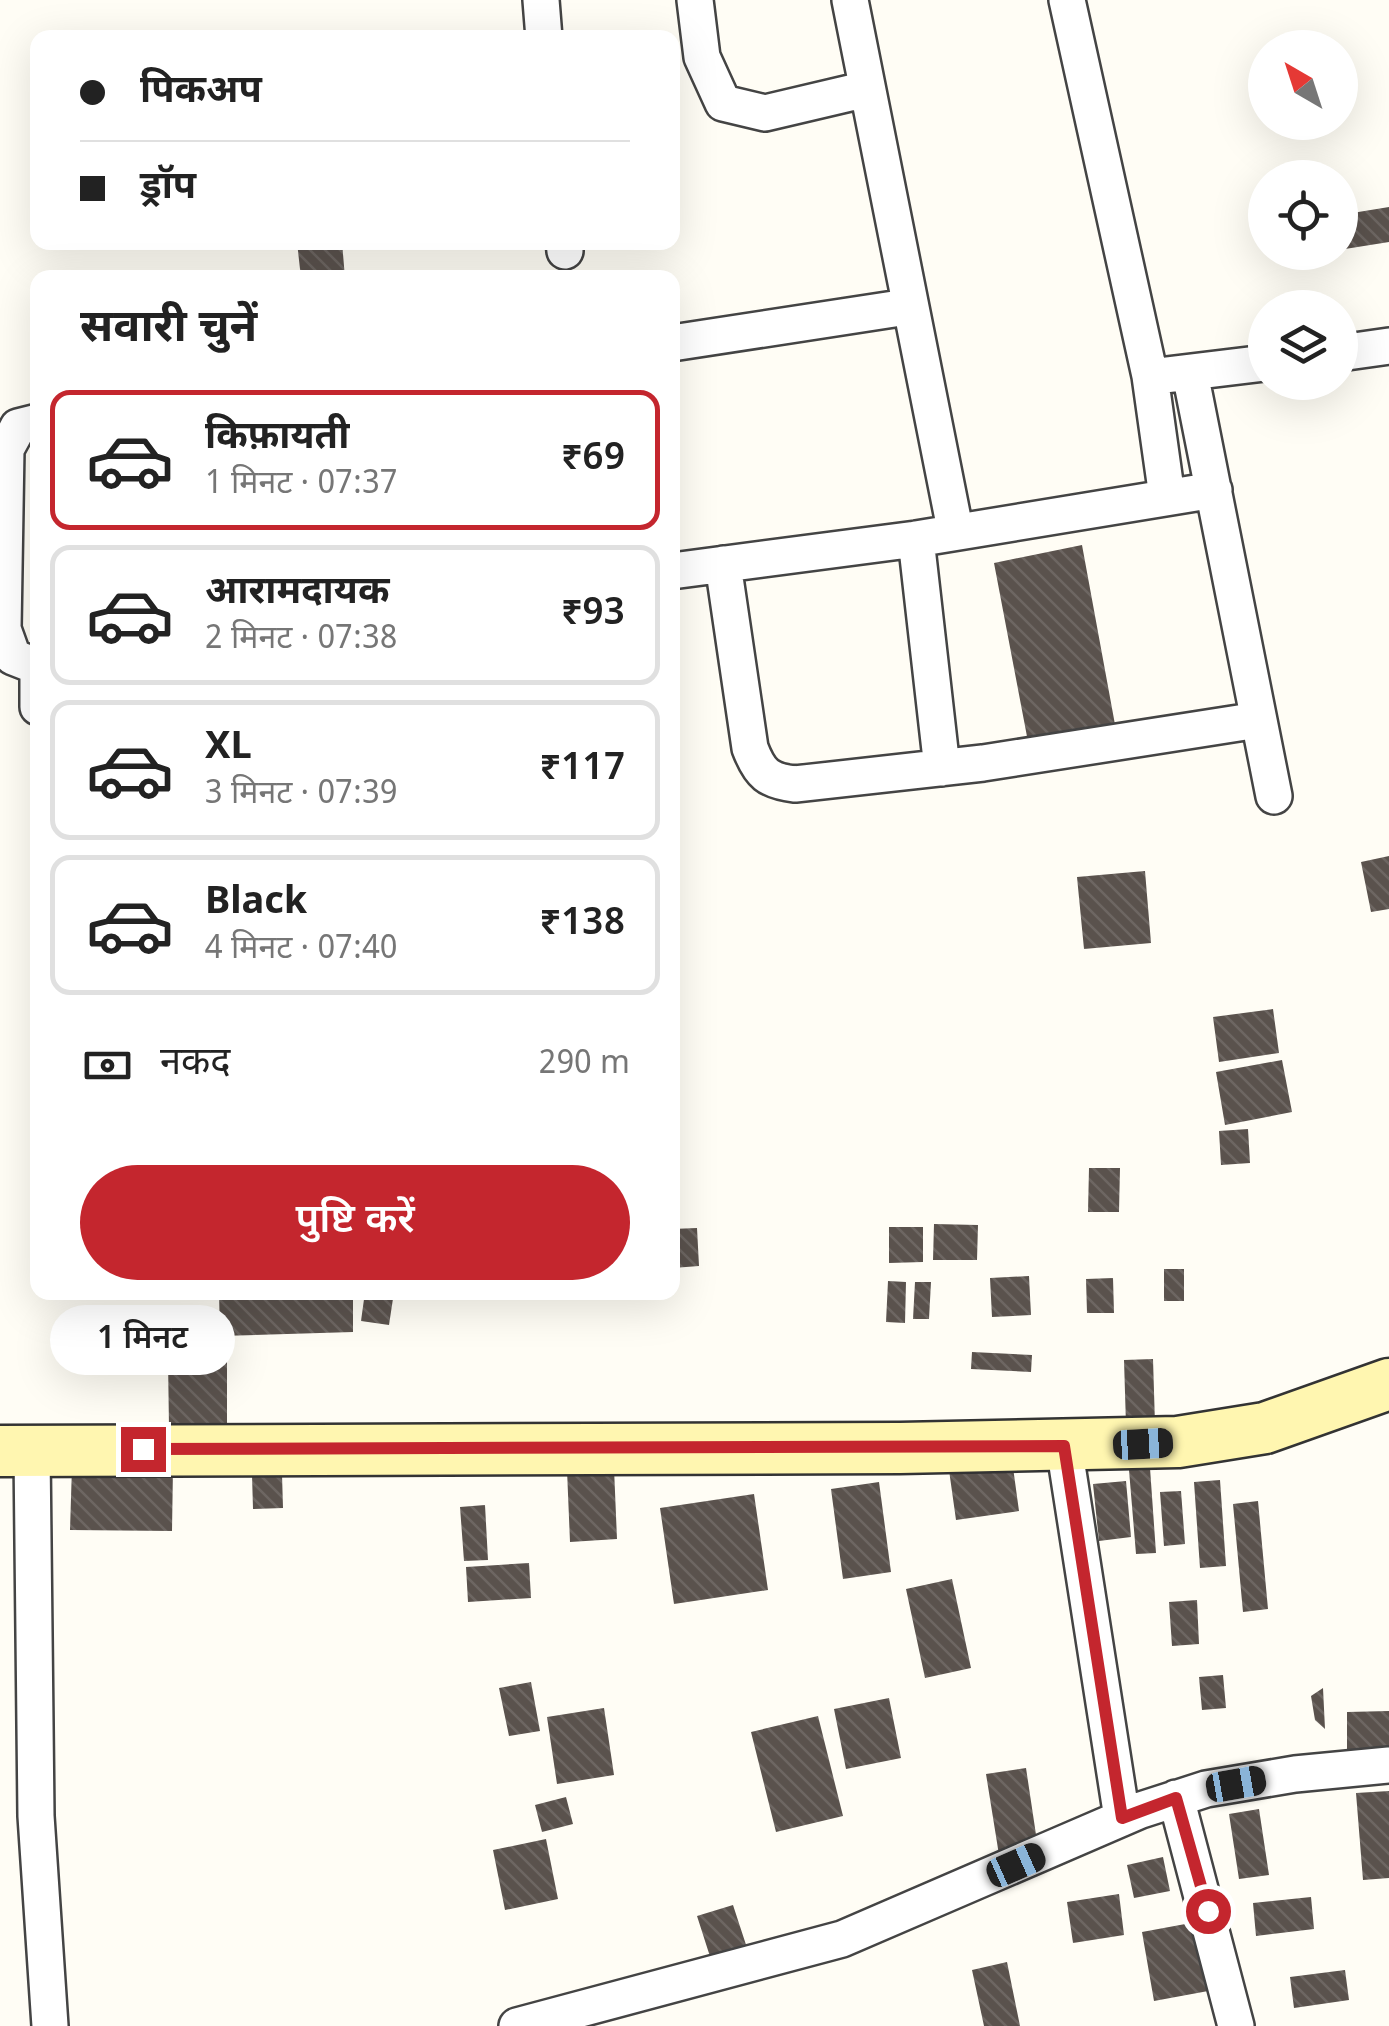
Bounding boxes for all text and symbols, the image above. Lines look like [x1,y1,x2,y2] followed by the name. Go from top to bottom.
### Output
[1248,30,1358,140] north arrow
[1248,30,1358,400] map controls
[140,68,262,118] text: पिकअप
[1248,160,1358,270] button: locate
[140,164,196,214] text: ड्रॉप
[1248,290,1358,400] button: layers
[80,301,257,359] text: सवारी चुनें
[205,414,349,464] text: किफ़ायती
[85,415,175,505] icon: car
[561,435,625,485] text: ₹69
[205,464,397,506] text: 1 मिनट · 07:37
[205,569,389,619] text: आरामदायक
[85,570,175,660] icon: car
[561,590,625,640] text: ₹93
[205,619,397,661] text: 2 मिनट · 07:38
[205,724,252,774] text: XL
[85,725,175,815] icon: car
[540,745,625,795] text: ₹117
[205,774,397,816] text: 3 मिनट · 07:39
[205,879,307,929] text: Black
[85,880,175,970] icon: car
[540,900,625,950] text: ₹138
[205,929,397,971] text: 4 मिनट · 07:40
[80,1038,135,1093] icon: cash
[160,1040,230,1090] text: नकद
[539,1044,630,1086] text: 290 m
[80,1165,630,1280] button: पुष्टि करें
[51,1304,236,1374] callout: 1 मिनट
[97,1319,188,1361] text: 1 मिनट
[121,1427,166,1472] route end
[1112,1427,1174,1461] car
[1204,1764,1268,1804] car
[982,1839,1050,1891] car
[1186,1889,1231,1934] route start

